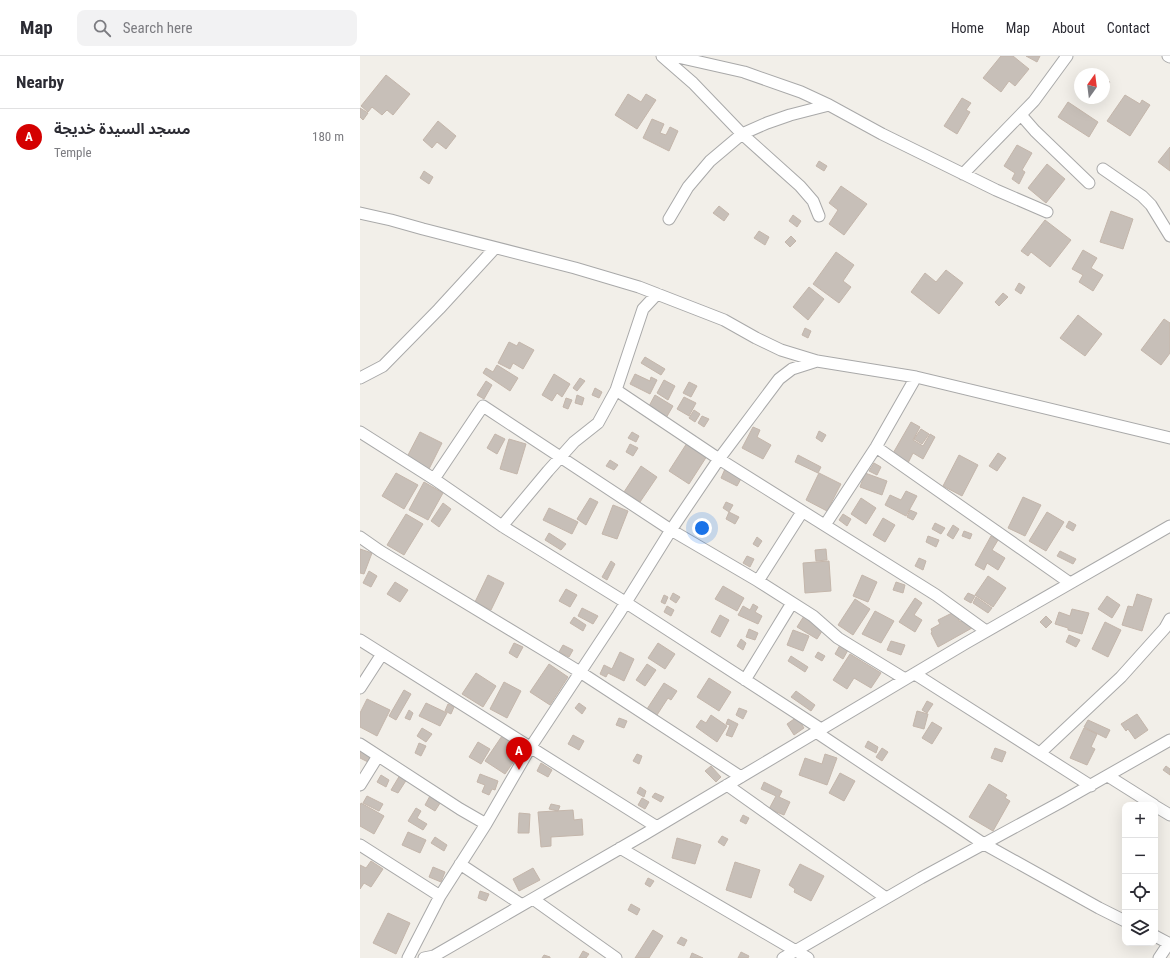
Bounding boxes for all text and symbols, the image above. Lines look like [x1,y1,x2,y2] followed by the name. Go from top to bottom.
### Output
[77,10,357,46] search box
[20,16,53,39] text: Map
[91,17,113,39] icon: search
[123,19,193,37] text: Search here
[951,20,984,36] text: Home
[1006,20,1030,36] text: Map
[1052,20,1085,36] text: About
[1107,20,1150,36] text: Contact
[1074,68,1110,104] north arrow
[16,72,64,92] text: Nearby
[54,120,190,138] text: مسجد السيدة خديجة
[25,129,33,144] text: A
[312,129,344,144] text: 180 m
[54,145,92,160] text: Temple
[692,518,712,538] your location
[506,737,532,770] pin: A
[1122,802,1158,946] map controls
[1122,802,1158,838] button: +
[1122,838,1158,874] button: −
[1122,874,1158,910] button: locate
[1122,910,1158,946] button: layers

